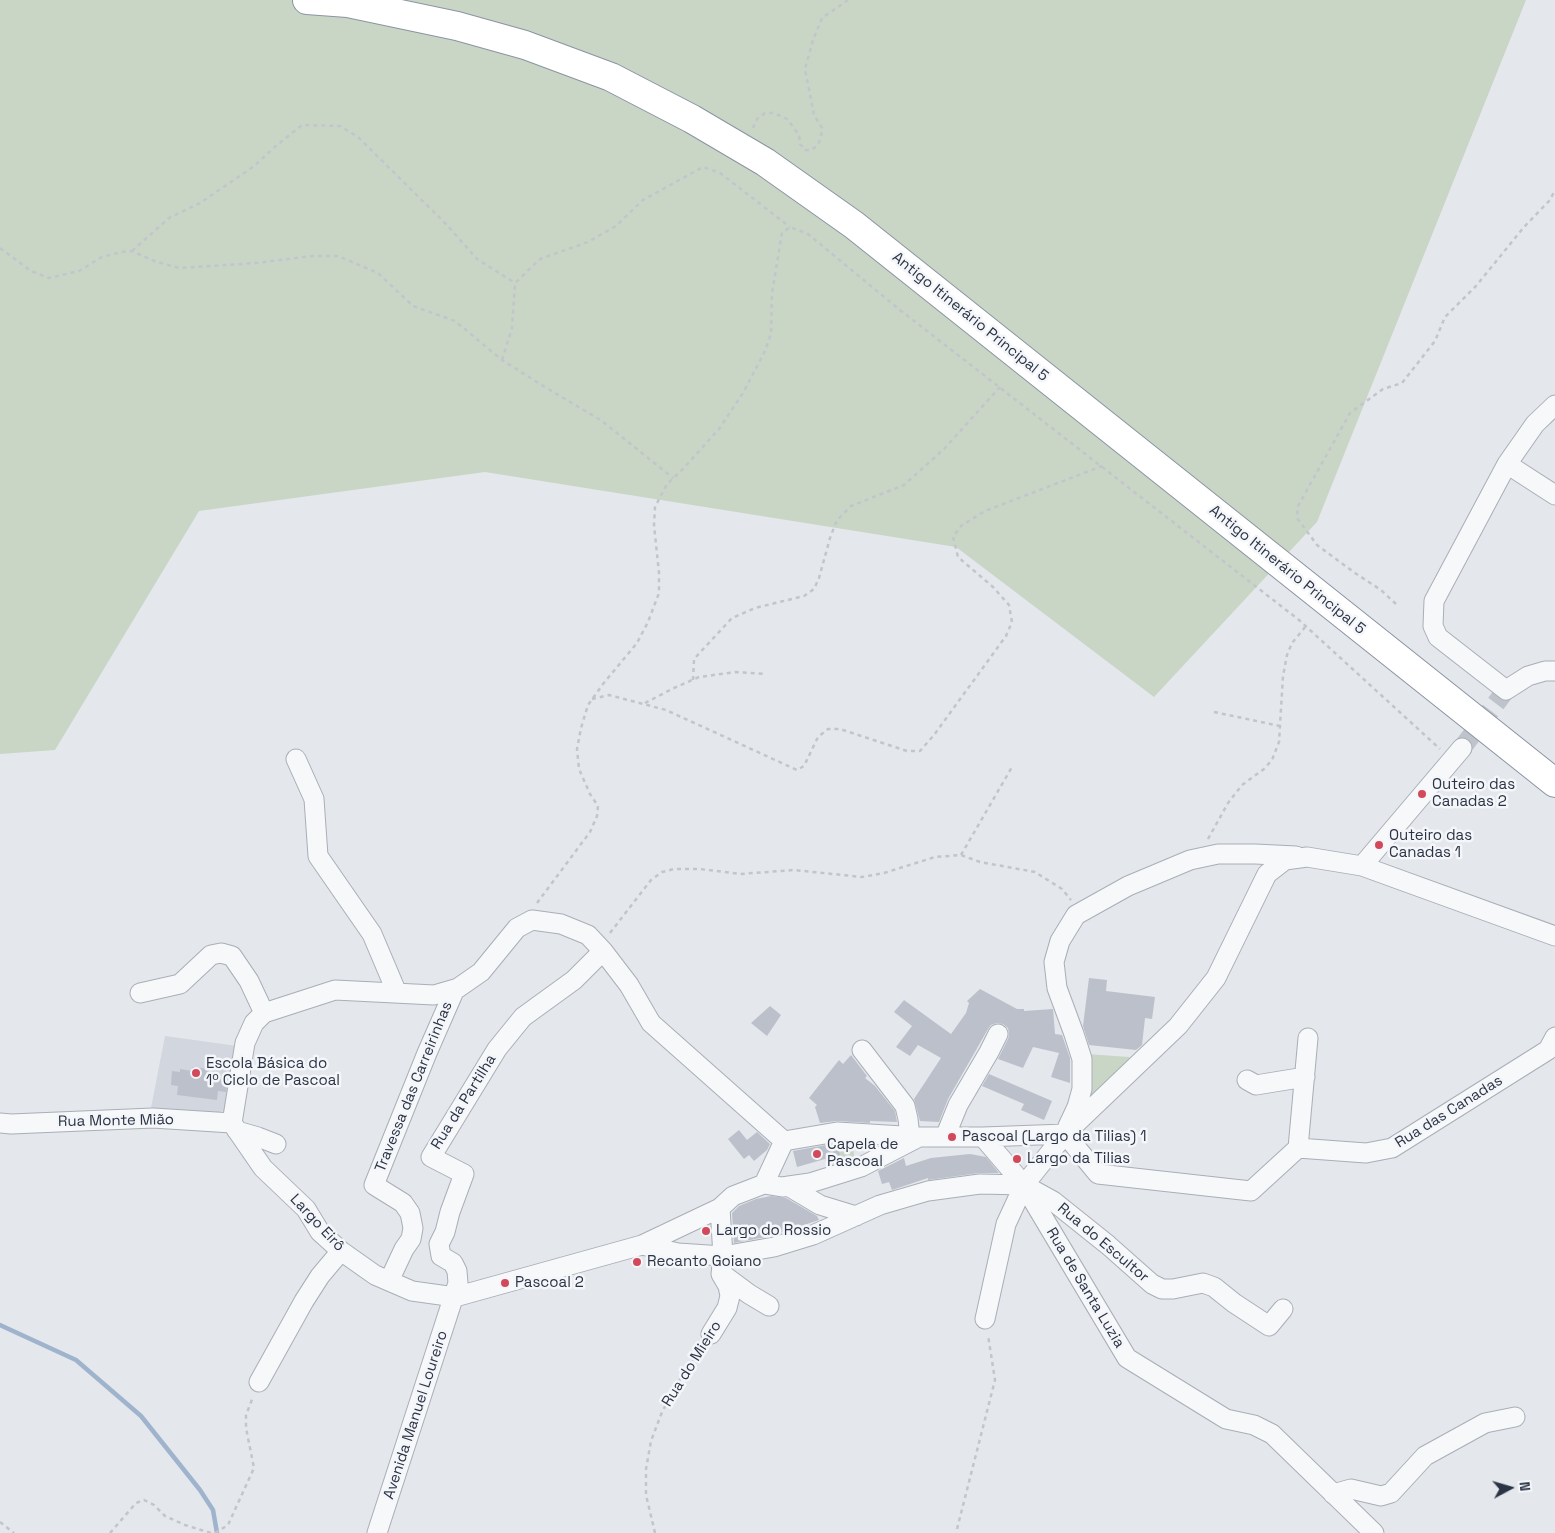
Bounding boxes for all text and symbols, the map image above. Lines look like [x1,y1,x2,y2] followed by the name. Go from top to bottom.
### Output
[888,248,1052,386] street label: Antigo Itinerário Principal 5
[1205,501,1369,639] street label: Antigo Itinerário Principal 5
[1432,776,1515,811] place label: Outeiro das Canadas 2
[1416,788,1428,800] marker: Outeiro das Canadas 2
[1389,827,1472,862] place label: Outeiro das Canadas 1
[1373,839,1385,851] marker: Outeiro das Canadas 1
[372,999,456,1175] street label: Travessa das Carreirinhas
[428,1051,500,1153] street label: Rua da Partilha
[206,1055,340,1090] place label: Escola Básica do 1º Ciclo de Pascoal
[190,1067,202,1079] marker: Escola Básica do 1º Ciclo de Pascoal
[1392,1072,1506,1152] street label: Rua das Canadas
[58,1111,174,1131] street label: Rua Monte Mião
[962,1128,1146,1146] place label: Pascoal (Largo da Tilias) 1
[946,1131,958,1143] marker: Pascoal (Largo da Tilias) 1
[827,1136,898,1171] place label: Capela de Pascoal
[811,1148,823,1160] marker: Capela de Pascoal
[1027,1150,1130,1168] place label: Largo da Tilias
[1011,1153,1023,1165] marker: Largo da Tilias
[286,1191,348,1255] street label: Largo Eirô
[1054,1200,1152,1286] street label: Rua do Escultor
[716,1222,831,1240] place label: Largo do Rossio
[700,1225,712,1237] marker: Largo do Rossio
[1042,1225,1128,1351] street label: Rua de Santa Luzia
[647,1253,762,1271] place label: Recanto Goiano
[631,1256,643,1268] marker: Recanto Goiano
[515,1274,584,1292] place label: Pascoal 2
[499,1277,511,1289] marker: Pascoal 2
[658,1318,726,1410] street label: Rua do Mieiro
[380,1328,452,1502] street label: Avenida Manuel Loureiro
[1485,1463,1535,1513] north arrow
[1515,1481,1534,1492] text: N

